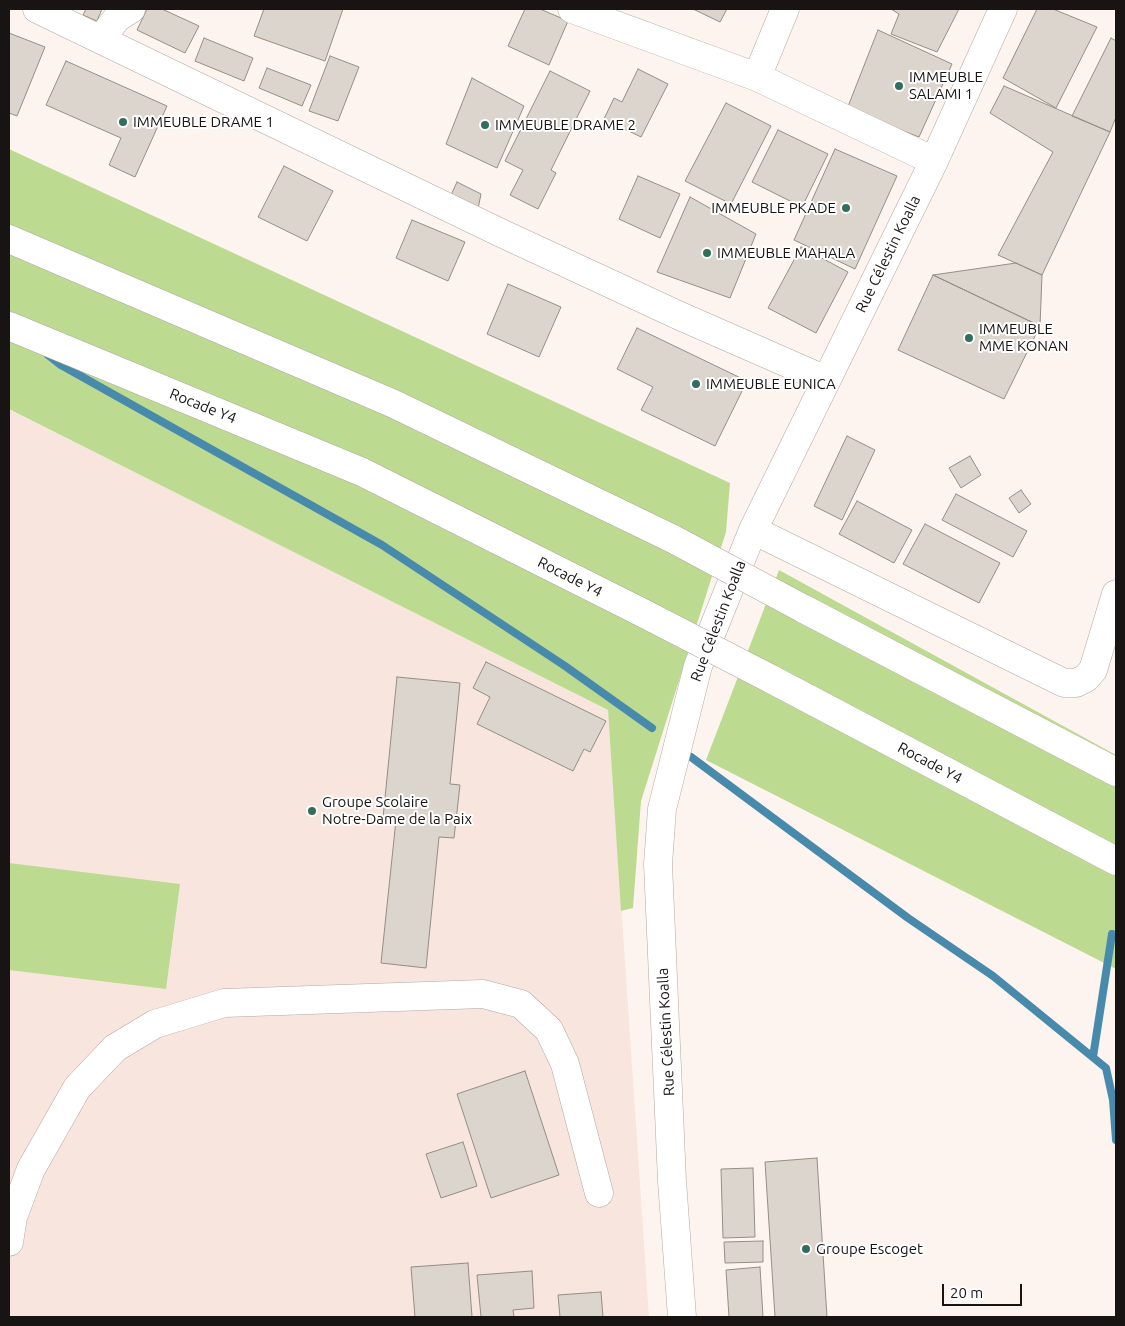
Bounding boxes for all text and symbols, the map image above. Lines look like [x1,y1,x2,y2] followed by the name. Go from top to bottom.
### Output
[909,68,983,103] place label: IMMEUBLE SALAMI 1
[893,80,905,92] marker: IMMEUBLE SALAMI 1
[133,113,274,131] place label: IMMEUBLE DRAME 1
[117,116,129,128] marker: IMMEUBLE DRAME 1
[495,116,636,134] place label: IMMEUBLE DRAME 2
[479,119,491,131] marker: IMMEUBLE DRAME 2
[852,192,924,316] street label: Rue Célestin Koalla
[711,199,836,217] place label: IMMEUBLE PKADE
[840,202,852,214] marker: IMMEUBLE PKADE
[717,244,855,262] place label: IMMEUBLE MAHALA
[701,247,713,259] marker: IMMEUBLE MAHALA
[979,320,1068,355] place label: IMMEUBLE MME KONAN
[963,332,975,344] marker: IMMEUBLE MME KONAN
[706,375,836,393] place label: IMMEUBLE EUNICA
[690,378,702,390] marker: IMMEUBLE EUNICA
[167,384,239,428] street label: Rocade Y4
[535,553,605,601] street label: Rocade Y4
[687,558,749,684] street label: Rue Célestin Koalla
[895,739,965,787] street label: Rocade Y4
[322,793,472,828] place label: Groupe Scolaire Notre-Dame de la Paix
[306,805,318,817] marker: Groupe Scolaire Notre-Dame de la Paix
[654,967,678,1097] street label: Rue Célestin Koalla
[816,1240,923,1258] place label: Groupe Escoget
[800,1243,812,1255] marker: Groupe Escoget
[945,1274,1025,1306] scale bar
[950,1284,983,1301] text: 20 m

